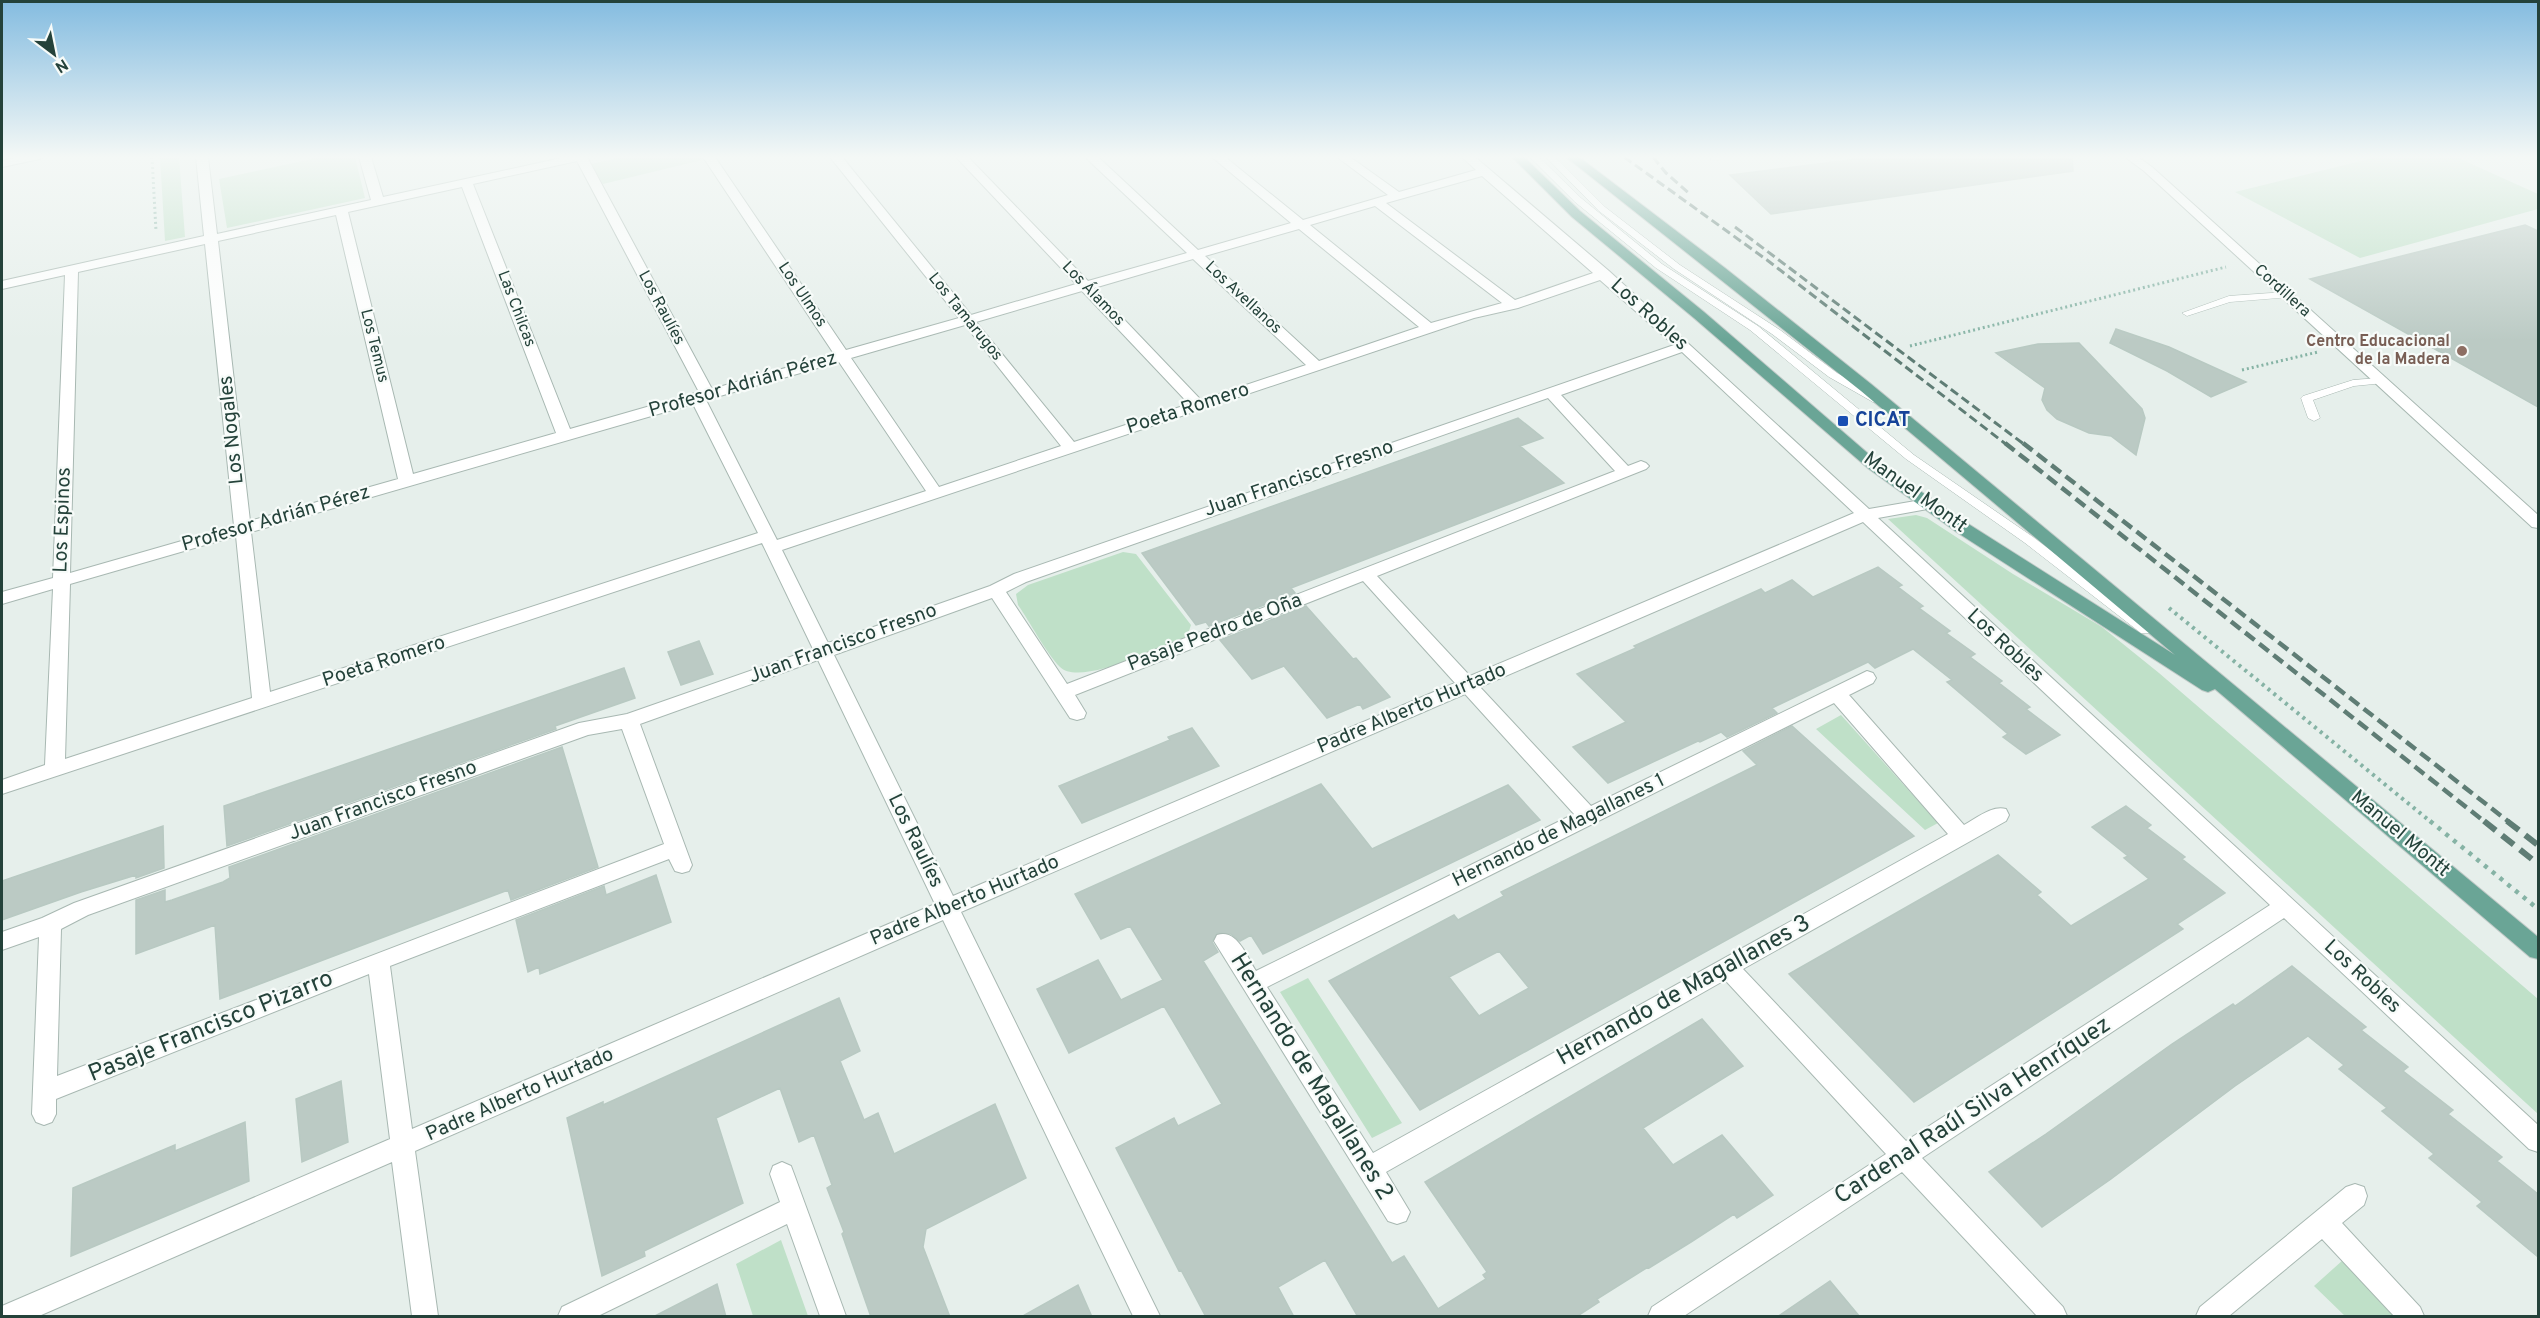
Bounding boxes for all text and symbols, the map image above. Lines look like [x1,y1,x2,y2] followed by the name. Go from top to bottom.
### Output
[24,24,84,84] north arrow
[51,53,71,77] text: N
[1057,256,1130,330] street label: Los Álamos
[1200,257,1286,339] street label: Los Avellanos
[773,259,831,331] street label: Los Ulmos
[2249,260,2315,322] street label: Cordillera
[492,268,540,350] street label: Las Chilcas
[633,268,689,348] street label: Los Raulíes
[923,269,1007,365] street label: Los Tamarugos
[1604,273,1694,357] street label: Los Robles
[355,307,393,385] street label: Los Temus
[2306,332,2450,370] place label: Centro Educacional de la Madera
[2455,344,2469,358] marker: Centro Educacional de la Madera
[646,346,840,424] street label: Profesor Adrián Pérez
[213,374,251,486] street label: Los Nogales
[1123,377,1253,441] street label: Poeta Romero
[1855,408,1910,434] place label: CICAT
[1836,414,1850,428] marker: CICAT
[1201,434,1397,524] street label: Juan Francisco Fresno
[1858,447,1972,539] street label: Manuel Montt
[48,467,78,573] street label: Los Espinos
[179,480,373,558] street label: Profesor Adrián Pérez
[1124,588,1306,678] street label: Pasaje Pedro de Oña
[745,598,941,690] street label: Juan Francisco Fresno
[1961,604,2049,688] street label: Los Robles
[319,630,449,694] street label: Poeta Romero
[1314,657,1510,761] street label: Padre Alberto Hurtado
[285,755,481,847] street label: Juan Francisco Fresno
[1448,768,1670,894] street label: Hernando de Magallanes 1
[2345,785,2455,883] street label: Manuel Montt
[881,790,949,892] street label: Los Raulíes
[867,849,1063,953] street label: Padre Alberto Hurtado
[1552,909,1816,1073] street label: Hernando de Magallanes 3
[2318,935,2406,1019] street label: Los Robles
[1223,948,1399,1206] street label: Hernando de Magallanes 2
[84,964,338,1090] street label: Pasaje Francisco Pizarro
[1829,1010,2117,1212] street label: Cardenal Raúl Silva Henríquez
[422,1042,618,1148] street label: Padre Alberto Hurtado

